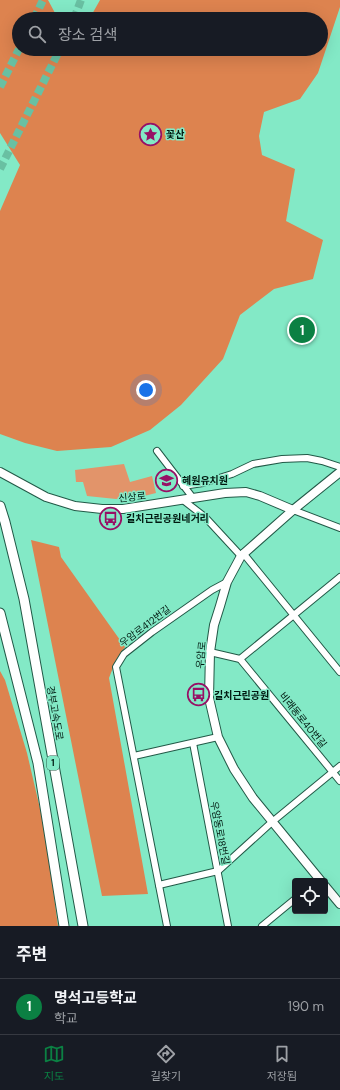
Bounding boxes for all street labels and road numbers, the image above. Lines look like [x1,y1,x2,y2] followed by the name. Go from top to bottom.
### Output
[118,489,146,505] street label: 신상로
[117,602,173,650] street label: 우암로412번길
[193,641,209,669] street label: 우암로
[44,685,66,741] street label: 경부고속도로
[277,689,329,751] street label: 비래동로40번길
[47,756,59,770] road number: 1
[207,800,233,866] street label: 우암동로18번길

